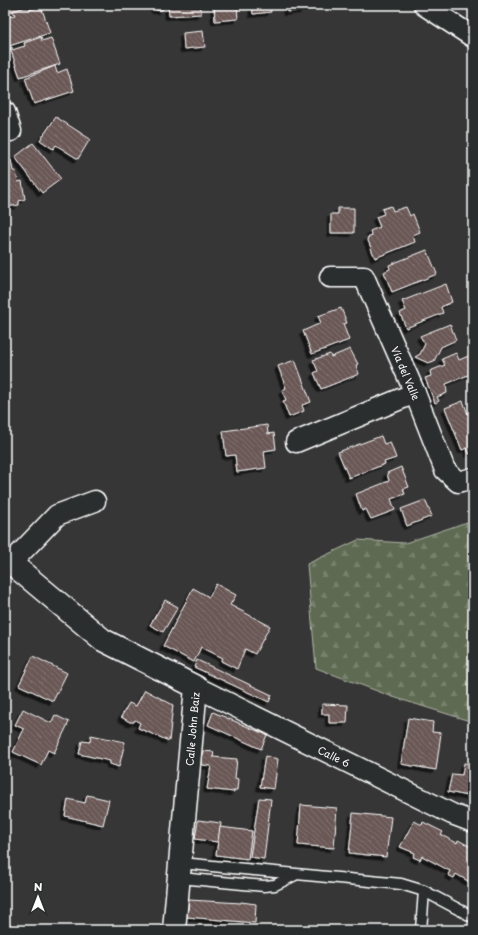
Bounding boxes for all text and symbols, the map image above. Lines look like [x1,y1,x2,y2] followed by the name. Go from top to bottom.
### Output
[388,344,424,403] street label: Vía del Valle
[181,691,203,766] street label: Calle John Baiz
[315,742,353,770] street label: Calle 6
[18,877,58,917] north arrow
[34,878,43,895] text: N

